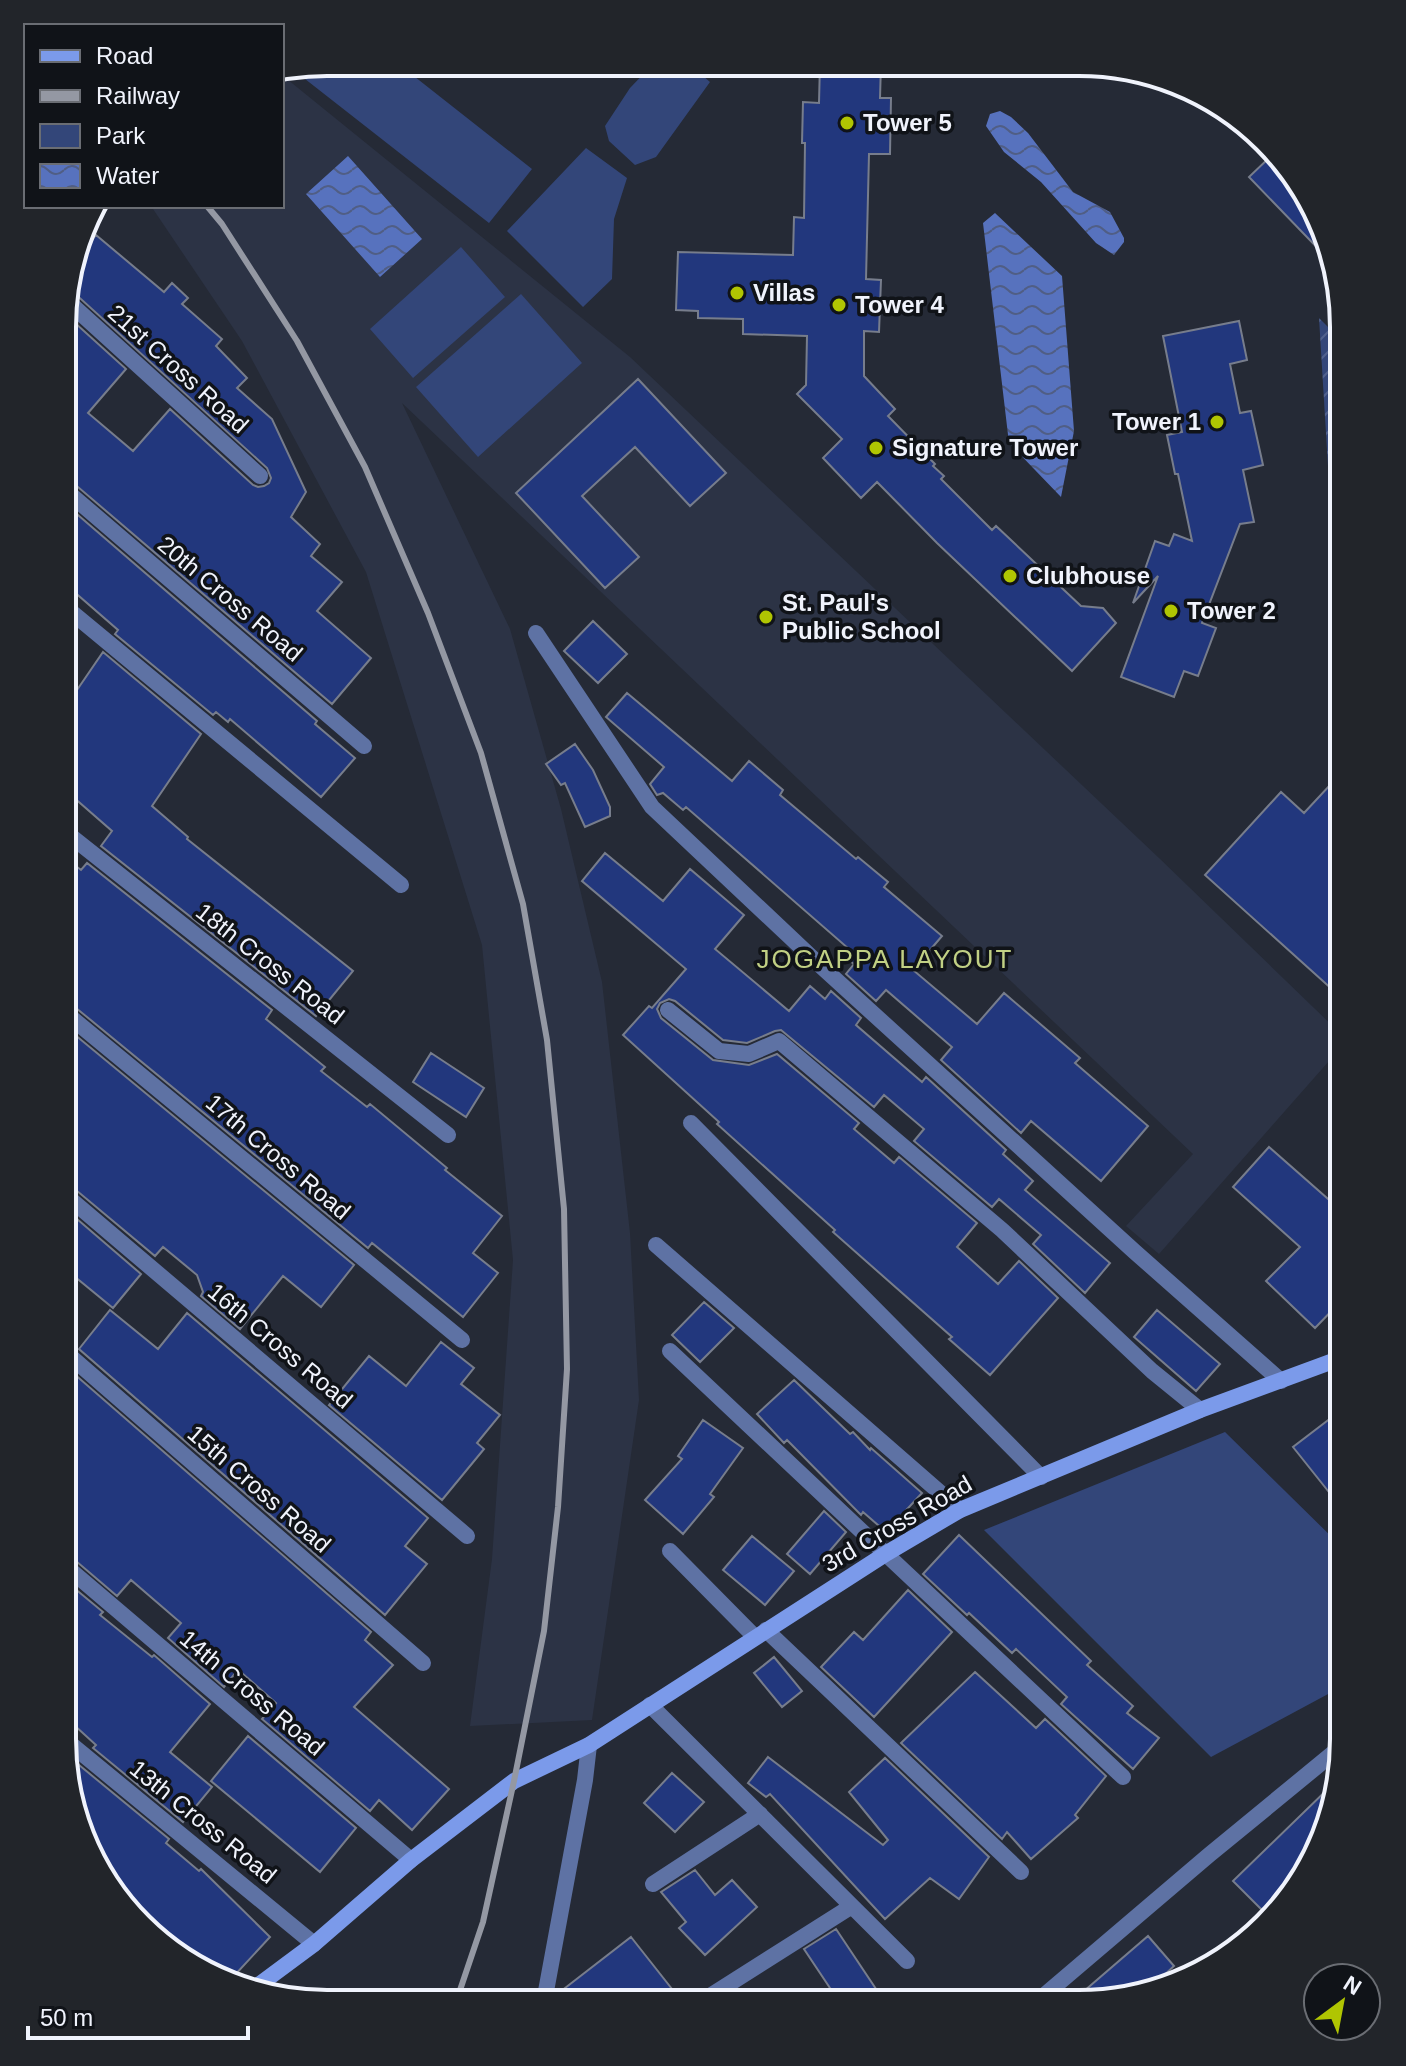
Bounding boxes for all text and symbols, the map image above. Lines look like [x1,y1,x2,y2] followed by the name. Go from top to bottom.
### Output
[24,24,284,208] legend
[96,42,153,69] text: Road
[96,82,180,109] text: Railway
[863,109,952,136] place label: Tower 5
[838,114,856,132] marker: Tower 5
[96,122,146,149] text: Park
[96,162,159,189] text: Water
[753,279,815,306] place label: Villas
[728,284,746,302] marker: Villas
[855,291,945,318] place label: Tower 4
[830,296,848,314] marker: Tower 4
[103,299,254,438] street label: 21st Cross Road
[1112,408,1201,435] place label: Tower 1
[1208,413,1226,431] marker: Tower 1
[892,434,1078,461] place label: Signature Tower
[867,439,885,457] marker: Signature Tower
[153,530,308,667] street label: 20th Cross Road
[1026,562,1150,589] place label: Clubhouse
[1001,567,1019,585] marker: Clubhouse
[782,589,941,644] place label: St. Paul's Public School
[1187,597,1276,624] place label: Tower 2
[1162,602,1180,620] marker: Tower 2
[757,608,775,626] marker: St. Paul's Public School
[191,898,350,1030] street label: 18th Cross Road
[757,944,1013,974] district label: JOGAPPA LAYOUT
[201,1088,356,1225] street label: 17th Cross Road
[203,1277,358,1414] street label: 16th Cross Road
[183,1419,336,1558] street label: 15th Cross Road
[817,1470,976,1577] street label: 3rd Cross Road
[175,1624,330,1761] street label: 14th Cross Road
[125,1754,282,1889] street label: 13th Cross Road
[1302,1962,1382,2042] north arrow
[1339,1971,1366,2000] text: N
[28,1990,248,2040] scale bar
[40,2004,93,2031] text: 50 m

